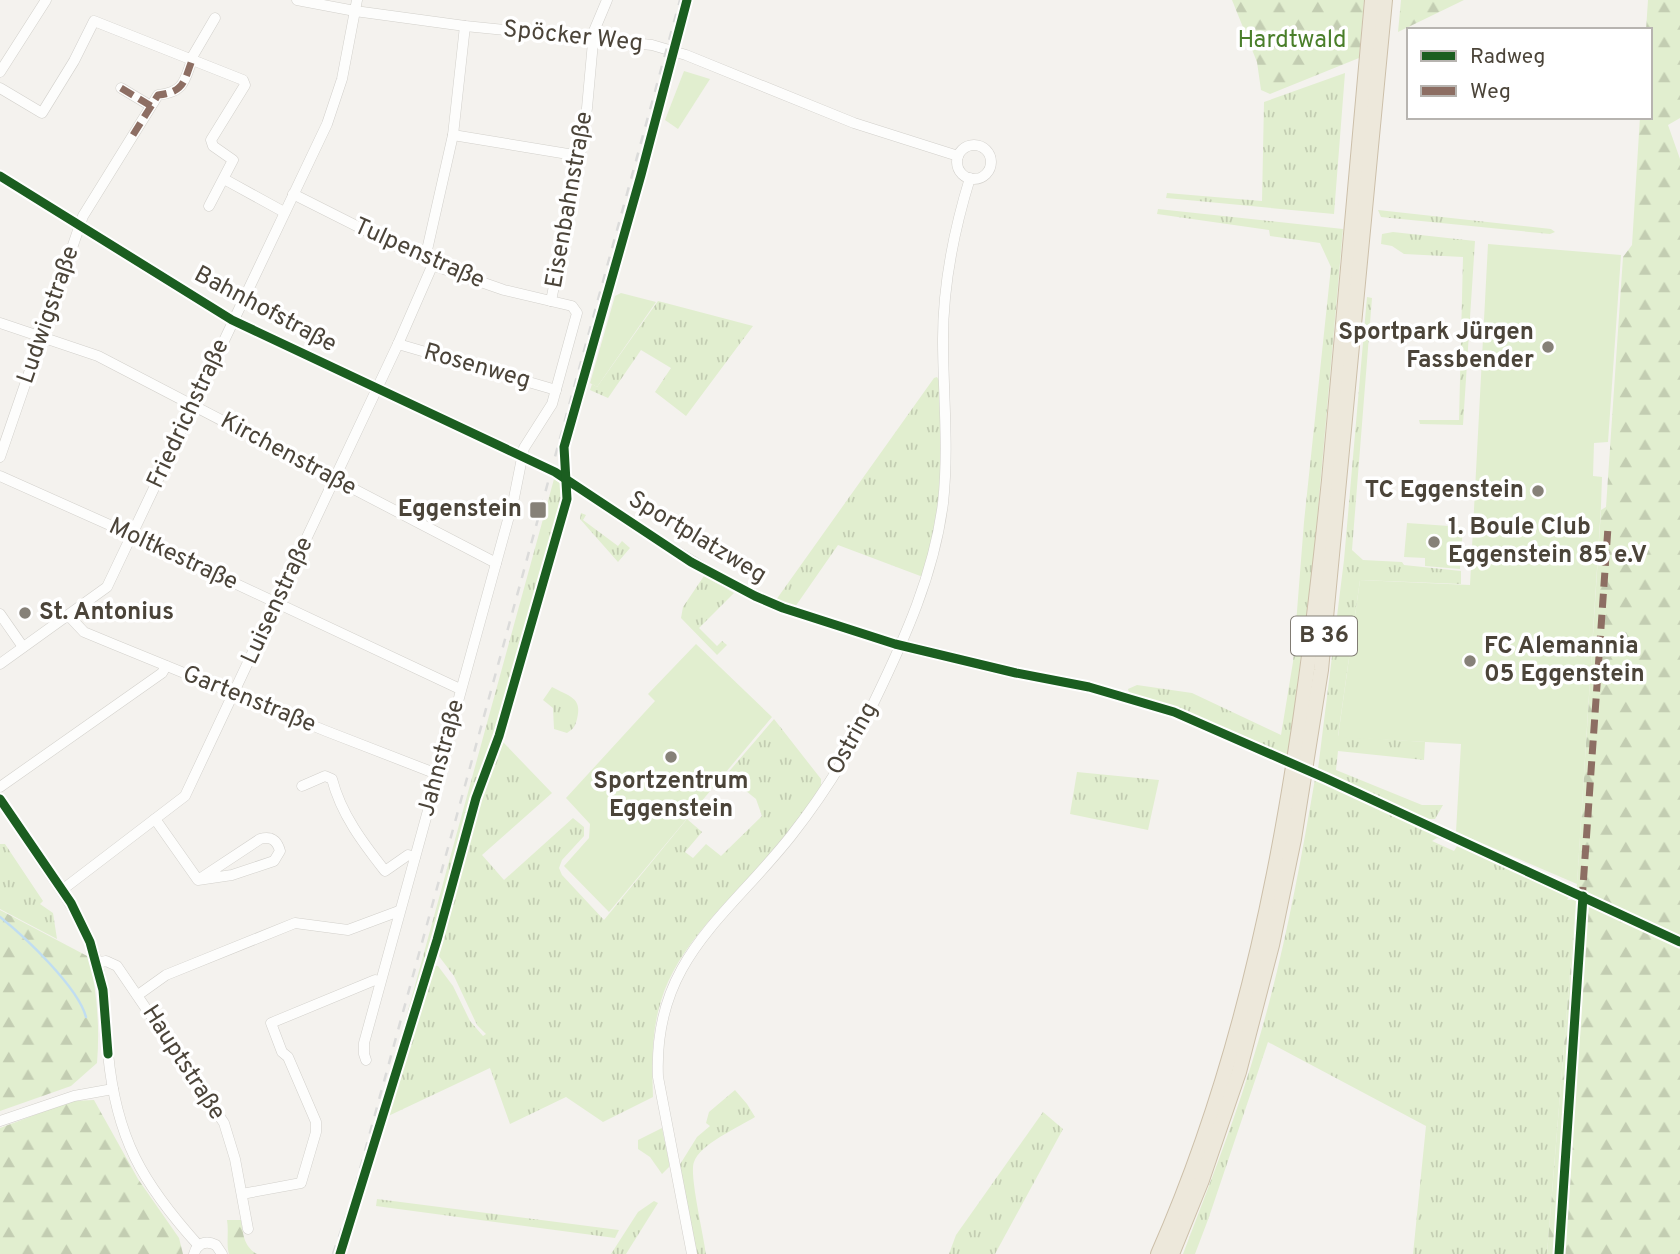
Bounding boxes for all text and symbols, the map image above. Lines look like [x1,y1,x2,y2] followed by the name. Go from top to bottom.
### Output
[502,15,644,59] street label: Spöcker Weg
[1237,26,1347,56] park label: Hardtwald
[1407,28,1652,119] legend
[1470,44,1545,71] text: Radweg
[1470,79,1511,106] text: Weg
[540,109,600,291] street label: Eisenbahnstraße
[349,212,489,296] street label: Tulpenstraße
[11,242,87,388] street label: Ludwigstraße
[189,260,341,360] street label: Bahnhofstraße
[1338,318,1534,376] place label: Sportpark Jürgen Fassbender
[141,335,237,493] street label: Friedrichstraße
[420,337,534,397] street label: Rosenweg
[1540,339,1556,355] marker: Sportpark Jürgen Fassbender
[215,407,361,503] street label: Kirchenstraße
[1365,476,1524,506] place label: TC Eggenstein
[1530,483,1546,499] marker: TC Eggenstein
[622,485,772,591] street label: Sportplatzweg
[398,495,522,525] place label: Eggenstein
[528,500,548,520] marker: Eggenstein
[104,512,242,598] street label: Moltkestraße
[1448,513,1647,571] place label: 1. Boule Club Eggenstein 85 e.V
[235,532,321,670] street label: Luisenstraße
[1426,534,1442,550] marker: 1. Boule Club Eggenstein 85 e.V
[39,598,174,628] place label: St. Antonius
[17,605,33,621] marker: St. Antonius
[1291,616,1357,656] road number: B 36
[1484,632,1645,690] place label: FC Alemannia 05 Eggenstein
[1462,653,1478,669] marker: FC Alemannia 05 Eggenstein
[178,660,320,740] street label: Gartenstraße
[412,696,472,820] street label: Jahnstraße
[821,697,885,781] street label: Ostring
[663,749,679,765] marker: Sportzentrum Eggenstein
[593,767,749,825] place label: Sportzentrum Eggenstein
[135,1000,231,1126] street label: Hauptstraße

